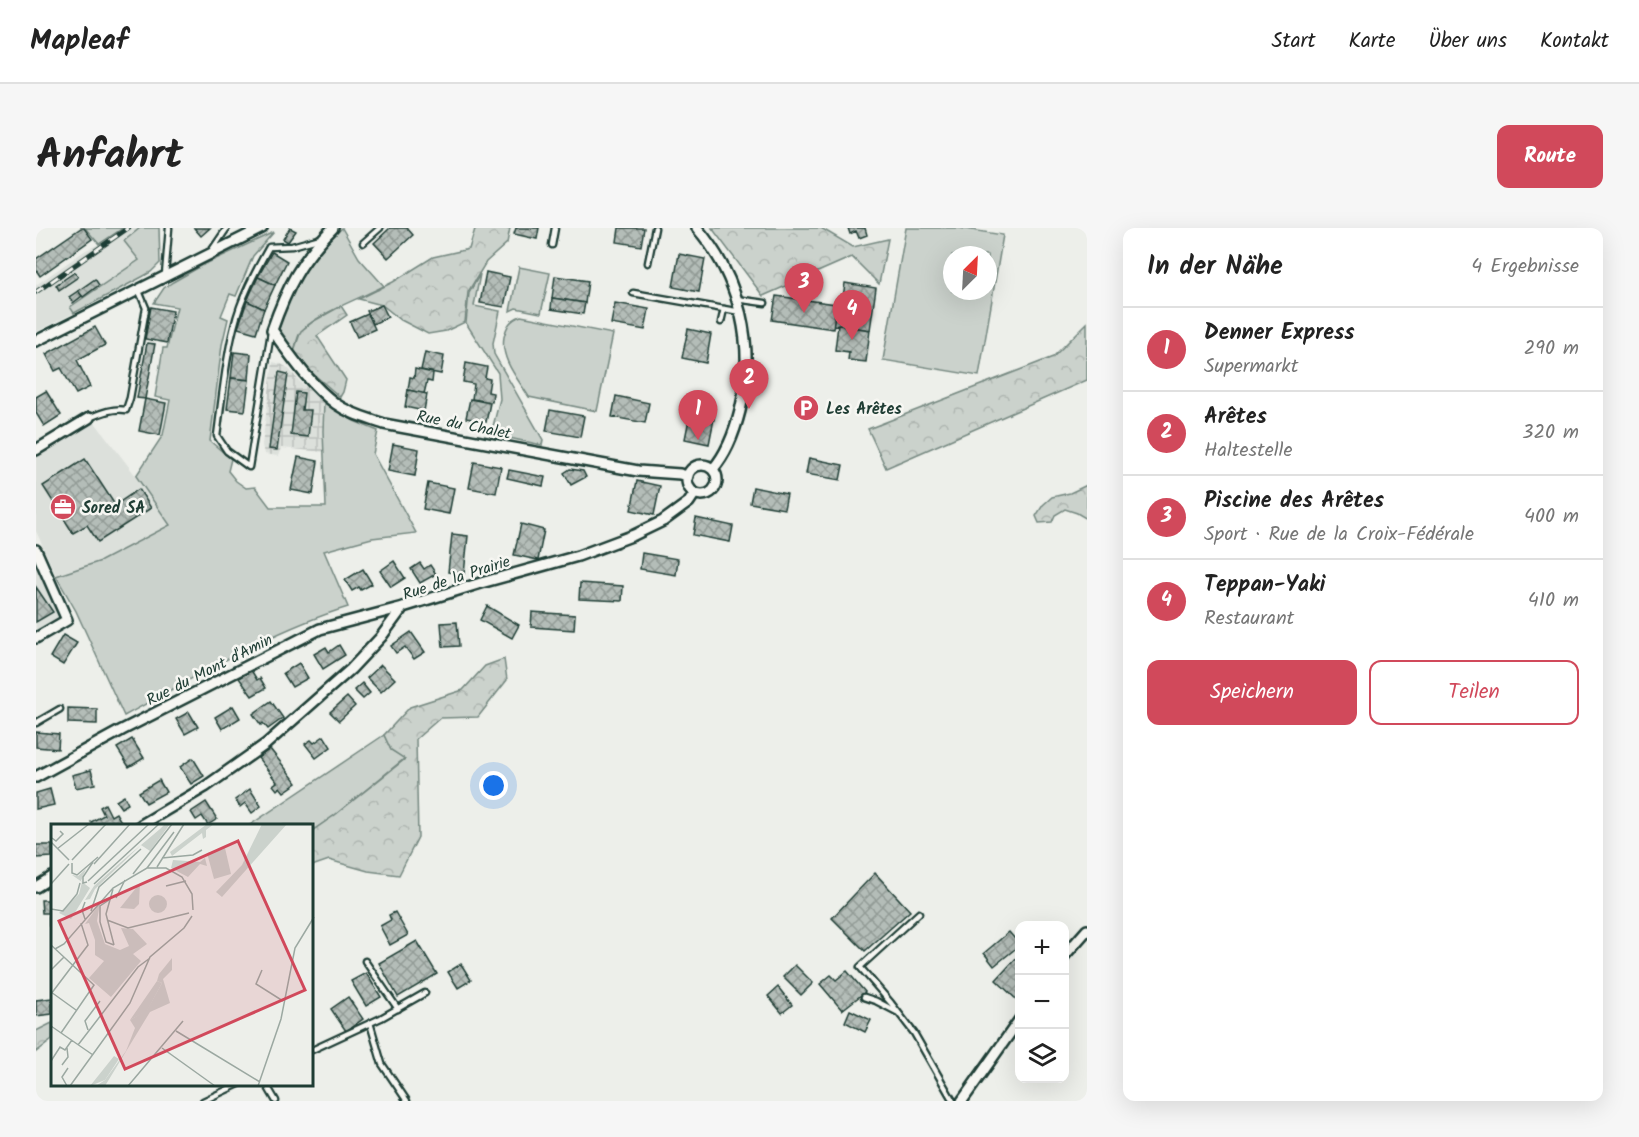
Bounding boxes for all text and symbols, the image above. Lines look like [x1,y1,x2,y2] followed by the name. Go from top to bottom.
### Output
[30,19,128,64] text: Mapleaf
[1271,25,1316,58] text: Start
[1349,25,1395,58] text: Karte
[1428,25,1507,58] text: Über uns
[1540,25,1609,58] text: Kontakt
[36,123,183,190] text: Anfahrt
[1497,125,1603,188] button: Route
[943,246,997,300] north arrow
[1147,246,1283,288] text: In der Nähe
[1471,251,1579,283] text: 4 Ergebnisse
[784,264,824,313] pin: 3
[832,291,872,340] pin: 4
[1204,316,1355,351] text: Denner Express
[1163,333,1170,365] text: 1
[1524,333,1579,365] text: 290 m
[1204,351,1298,383] text: Supermarkt
[730,360,768,409] pin: 2
[678,390,718,440] pin: 1
[791,393,821,423] parking icon: Les Arêtes
[826,397,902,422] place label: Les Arêtes
[1204,400,1267,435] text: Arêtes
[414,404,514,447] street label: Rue du Chalet
[1161,417,1172,449] text: 2
[1522,417,1579,449] text: 320 m
[1204,435,1292,467] text: Haltestelle
[1204,484,1384,519] text: Piscine des Arêtes
[48,492,78,522] office icon: Sored SA
[82,496,145,521] place label: Sored SA
[1161,501,1172,533] text: 3
[1524,501,1579,533] text: 400 m
[1204,519,1474,551] text: Sport · Rue de la Croix-Fédérale
[399,549,513,608] street label: Rue de la Prairie
[1204,568,1326,603] text: Teppan-Yaki
[1161,585,1172,617] text: 4
[1528,585,1579,617] text: 410 m
[1204,603,1294,635] text: Restaurant
[142,628,277,713] street label: Rue du Mont d'Amin
[1147,660,1357,725] button: Speichern
[1369,660,1579,725] button: Teilen
[479,771,508,800] your location
[51,824,314,1086] inset map
[1015,921,1069,1083] map controls
[1015,921,1069,975] button: +
[1015,975,1069,1029] button: −
[1015,1029,1069,1083] button: layers

